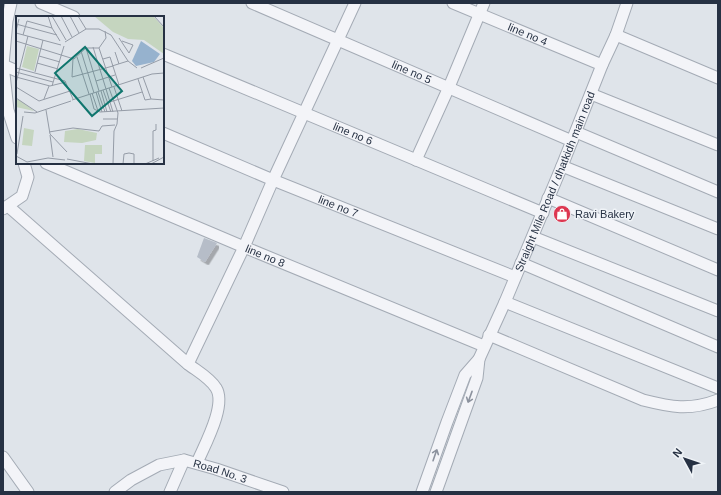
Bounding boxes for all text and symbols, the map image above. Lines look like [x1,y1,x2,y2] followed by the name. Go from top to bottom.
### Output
[16,16,164,164] inset map
[506,21,549,48] street label: line no 4
[390,58,433,86] street label: line no 5
[512,90,597,273] street label: Straight Mile Road / dhatkidh main road
[332,120,375,147] street label: line no 6
[317,193,360,220] street label: line no 7
[552,204,572,224] shop icon: Ravi Bakery
[575,208,635,220] place label: Ravi Bakery
[244,242,287,269] street label: line no 8
[466,390,473,403] one-way arrow
[665,439,705,479] north arrow
[670,446,685,459] text: N
[432,450,440,462] one-way arrow
[192,457,249,485] street label: Road No. 3

